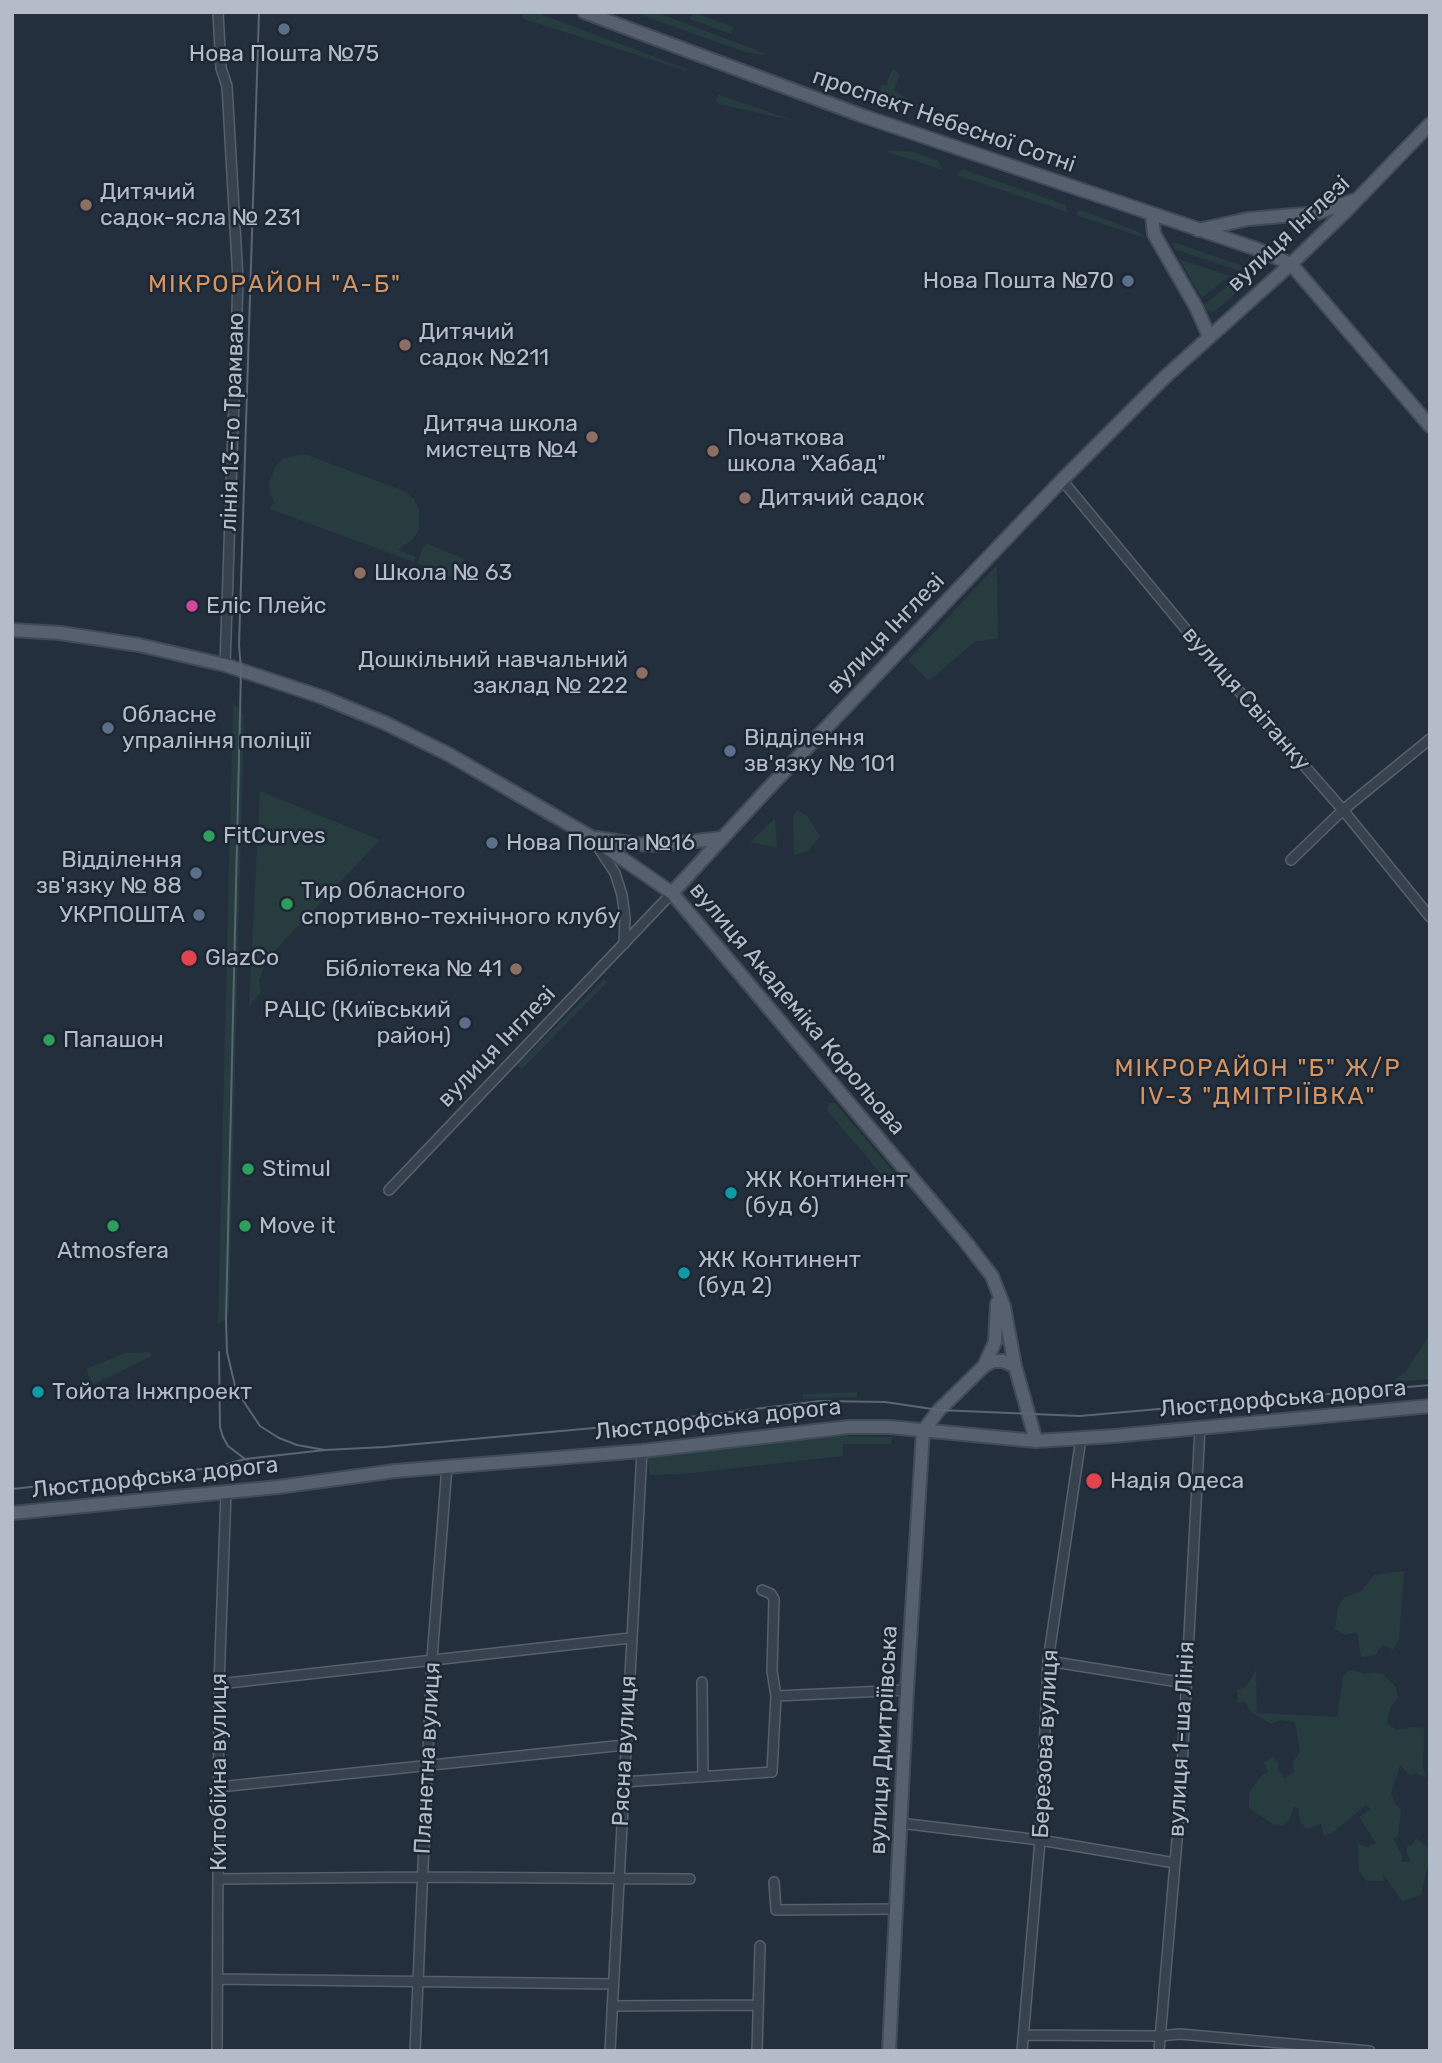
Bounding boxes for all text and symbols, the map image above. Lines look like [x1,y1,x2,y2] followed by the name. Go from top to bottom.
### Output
[276,21,292,37] marker: Нова Пошта №75
[189,40,379,68] place label: Нова Пошта №75
[809,63,1079,179] street label: проспект Небесної Сотні
[1222,170,1356,298] street label: вулиця Інглезі
[100,178,301,232] place label: Дитячий садок-ясла № 231
[78,197,94,213] marker: Дитячий садок-ясла № 231
[923,267,1114,295] place label: Нова Пошта №70
[150,271,400,299] district label: МІКРОРАЙОН "А-Б"
[1120,273,1136,289] marker: Нова Пошта №70
[215,312,251,532] street label: лінія 13-го Трамваю
[419,318,549,372] place label: Дитячий садок №211
[397,337,413,353] marker: Дитячий садок №211
[424,410,578,464] place label: Дитяча школа мистецтв №4
[727,424,886,478] place label: Початкова школа "Хабад"
[584,429,600,445] marker: Дитяча школа мистецтв №4
[705,443,721,459] marker: Початкова школа "Хабад"
[759,484,925,512] place label: Дитячий садок
[737,490,753,506] marker: Дитячий садок
[374,559,512,587] place label: Школа № 63
[352,565,368,581] marker: Школа № 63
[821,568,951,700] street label: вулиця Інглезі
[206,592,327,620] place label: Еліс Плейс
[184,598,200,614] marker: Еліс Плейс
[1176,621,1316,777] street label: вулиця Світанку
[358,646,628,700] place label: Дошкільний навчальний заклад № 222
[634,665,650,681] marker: Дошкільний навчальний заклад № 222
[122,701,311,755] place label: Обласне упраління поліції
[100,720,116,736] marker: Обласне упраління поліції
[744,724,895,778] place label: Відділення зв'язку № 101
[722,743,738,759] marker: Відділення зв'язку № 101
[223,822,326,850] place label: FitCurves
[201,828,217,844] marker: FitCurves
[506,829,695,857] place label: Нова Пошта №16
[484,835,500,851] marker: Нова Пошта №16
[36,846,182,900] place label: Відділення зв'язку № 88
[188,865,204,881] marker: Відділення зв'язку № 88
[301,877,620,931] place label: Тир Обласного спортивно-технічного клубу
[683,877,911,1141] street label: вулиця Академіка Корольова
[279,896,295,912] marker: Тир Обласного спортивно-технічного клубу
[59,901,185,929] place label: УКРПОШТА
[191,907,207,923] marker: УКРПОШТА
[205,944,279,972] place label: GlazCo
[179,948,199,968] marker: GlazCo
[325,955,502,983] place label: Бібліотека № 41
[508,961,524,977] marker: Бібліотека № 41
[432,981,562,1113] street label: вулиця Інглезі
[264,996,451,1050] place label: РАЦС (Київський район)
[457,1015,473,1031] marker: РАЦС (Київський район)
[63,1026,164,1054] place label: Папашон
[41,1032,57,1048] marker: Папашон
[1117,1055,1399,1111] district label: МІКРОРАЙОН "Б" Ж/Р IV-3 "ДМІТРІЇВКА"
[262,1155,331,1183] place label: Stimul
[240,1161,256,1177] marker: Stimul
[745,1166,908,1220] place label: ЖК Континент (буд 6)
[723,1185,739,1201] marker: ЖК Континент (буд 6)
[259,1212,335,1240] place label: Move it
[105,1218,121,1234] marker: Atmosfera
[237,1218,253,1234] marker: Move it
[57,1237,169,1265] place label: Atmosfera
[698,1246,861,1300] place label: ЖК Континент (буд 2)
[676,1265,692,1281] marker: ЖК Континент (буд 2)
[1158,1374,1408,1424] street label: Люстдорфська дорога
[52,1378,252,1406] place label: Тойота Інжпроект
[30,1384,46,1400] marker: Тойота Інжпроект
[593,1393,843,1447] street label: Люстдорфська дорога
[30,1451,280,1505] street label: Люстдорфська дорога
[1110,1467,1244,1495] place label: Надія Одеса
[1084,1471,1104,1491] marker: Надія Одеса
[864,1625,904,1855] street label: вулиця Дмитріївська
[1163,1640,1201,1838] street label: вулиця 1-ша Лінія
[1027,1649,1065,1839] street label: Березова вулиця
[409,1661,447,1855] street label: Планетна вулиця
[205,1673,233,1871] street label: Китобійна вулиця
[607,1675,643,1827] street label: Рясна вулиця

